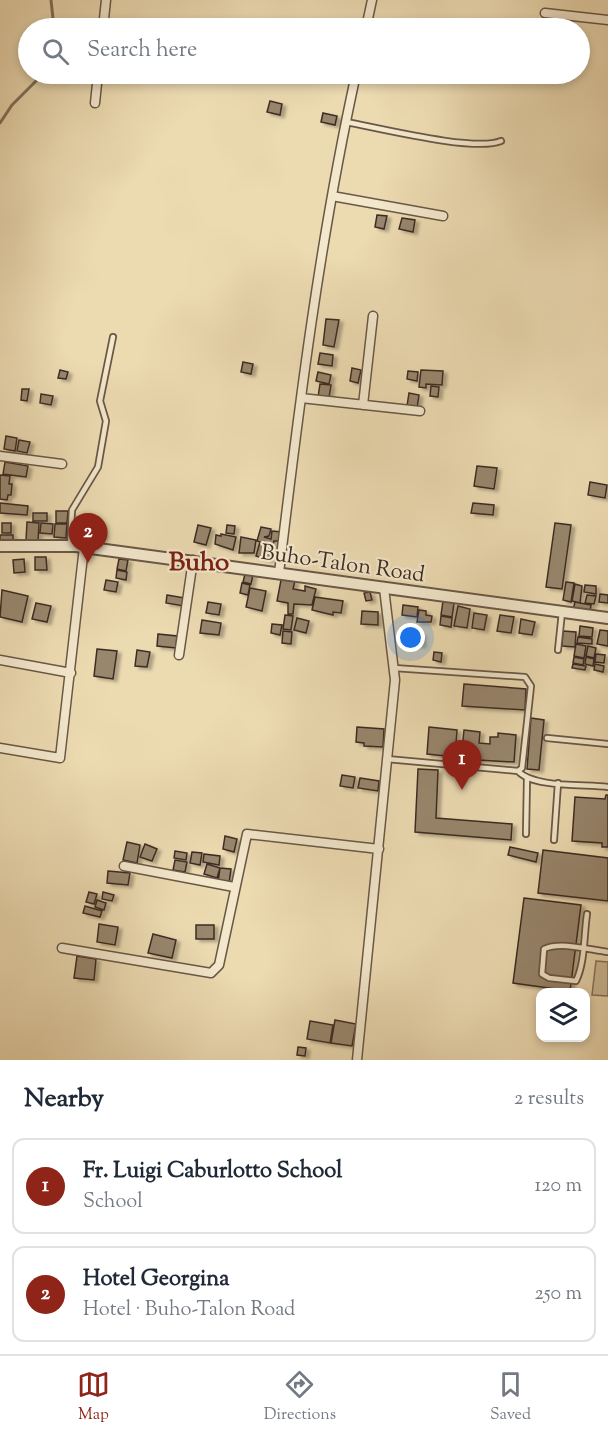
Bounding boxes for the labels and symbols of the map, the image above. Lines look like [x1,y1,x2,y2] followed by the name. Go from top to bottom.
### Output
[68,514,107,563] pin: 2
[258,538,427,592] street label: Buho-Talon Road
[169,545,229,582] district label: Buho
[396,623,425,652] your location
[442,740,482,790] pin: 1

